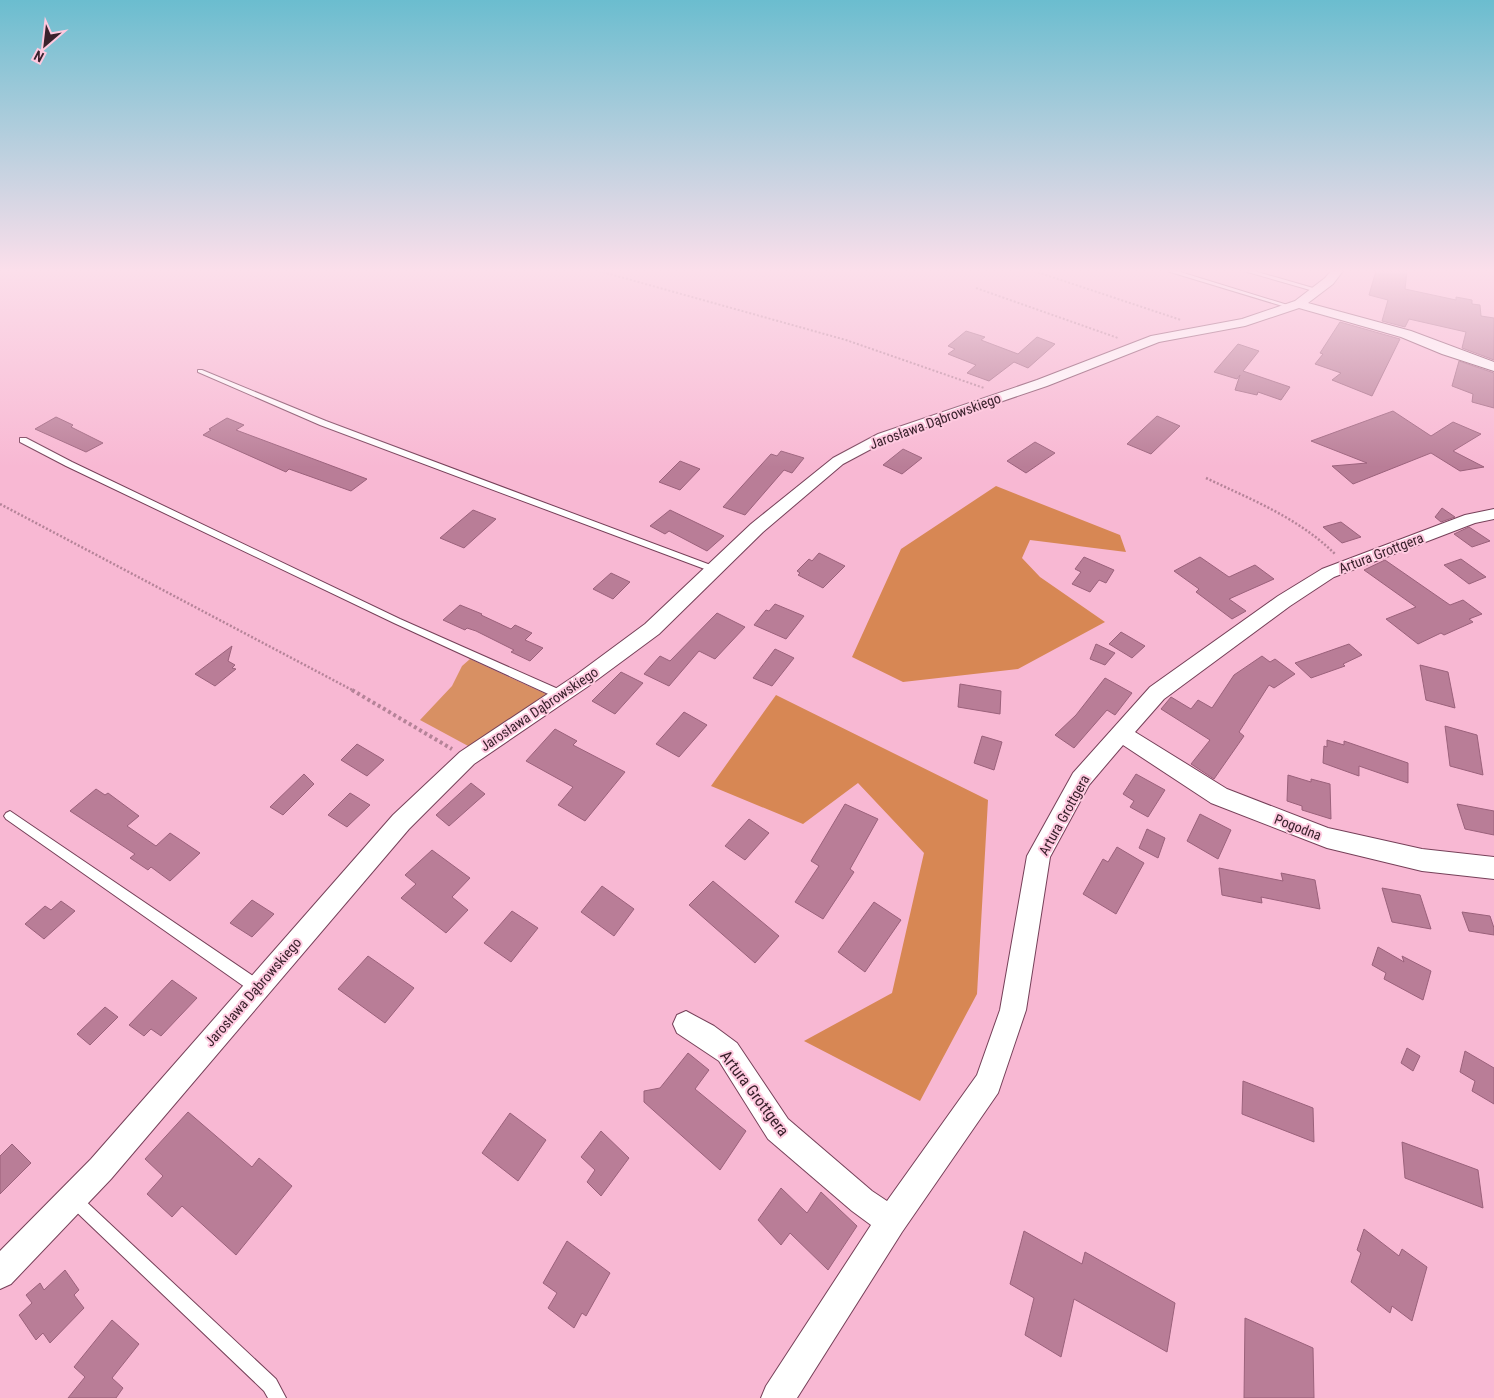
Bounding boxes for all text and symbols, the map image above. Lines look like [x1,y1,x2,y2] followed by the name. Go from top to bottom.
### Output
[20,20,70,70] north arrow
[31,47,46,66] text: N
[867,390,1003,452] street label: Jarosława Dąbrowskiego
[1336,530,1426,576] street label: Artura Grottgera
[477,664,601,754] street label: Jarosława Dąbrowskiego
[1035,772,1093,858] street label: Artura Grottgera
[1272,811,1324,843] street label: Pogodna
[202,934,304,1050] street label: Jarosława Dąbrowskiego
[716,1047,793,1140] street label: Artura Grottgera

